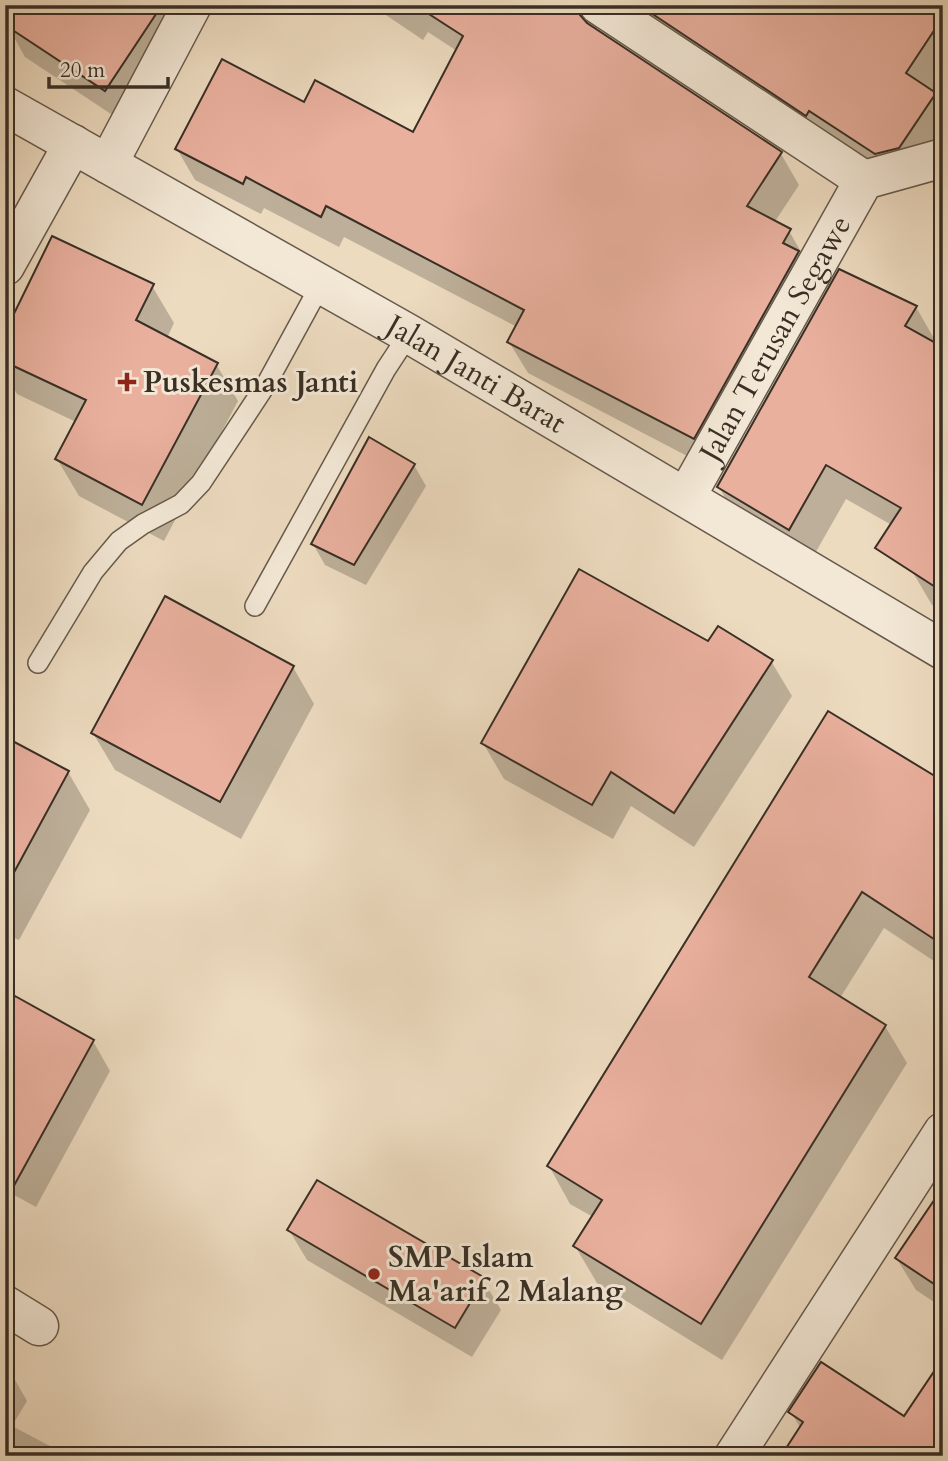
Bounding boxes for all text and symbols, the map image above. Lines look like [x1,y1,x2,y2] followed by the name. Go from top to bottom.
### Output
[49,46,168,90] scale bar
[60,56,105,85] text: 20 m
[688,208,861,472] street label: Jalan Terusan Segawe
[375,303,574,443] street label: Jalan Janti Barat
[143,362,358,403] place label: Puskesmas Janti
[117,372,137,392] marker: Puskesmas Janti
[388,1237,623,1312] place label: SMP Islam Ma'arif 2 Malang
[366,1266,382,1282] marker: SMP Islam Ma'arif 2 Malang

